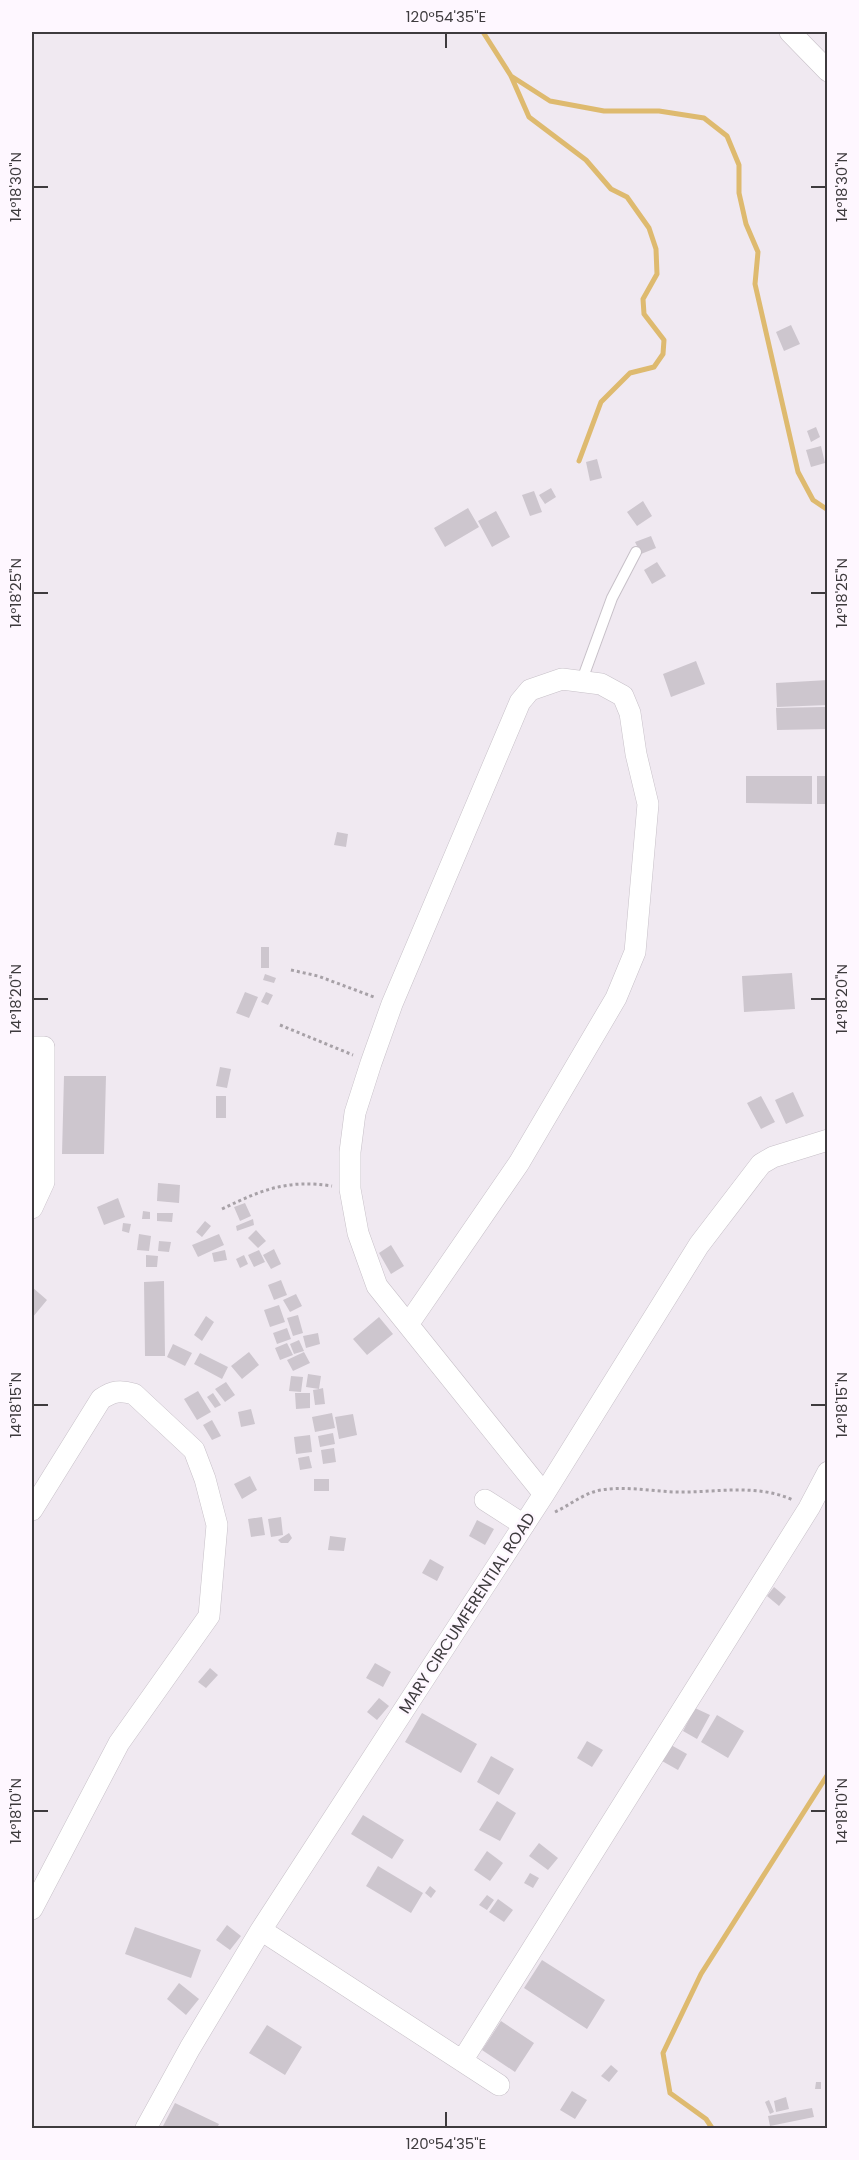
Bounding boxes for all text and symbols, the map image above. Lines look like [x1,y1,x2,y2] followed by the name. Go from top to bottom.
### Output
[406,6,486,27] text: 120°54'35"E
[5,152,26,222] text: 14°18'30"N
[831,152,852,222] text: 14°18'30"N
[5,558,26,628] text: 14°18'25"N
[831,558,852,628] text: 14°18'25"N
[5,964,26,1034] text: 14°18'20"N
[831,964,852,1034] text: 14°18'20"N
[5,1372,26,1438] text: 14°18'15"N
[831,1372,852,1438] text: 14°18'15"N
[393,1508,541,1718] street label: MARY CIRCUMFERENTIAL ROAD
[5,1778,26,1844] text: 14°18'10"N
[831,1778,852,1844] text: 14°18'10"N
[406,2133,486,2154] text: 120°54'35"E

